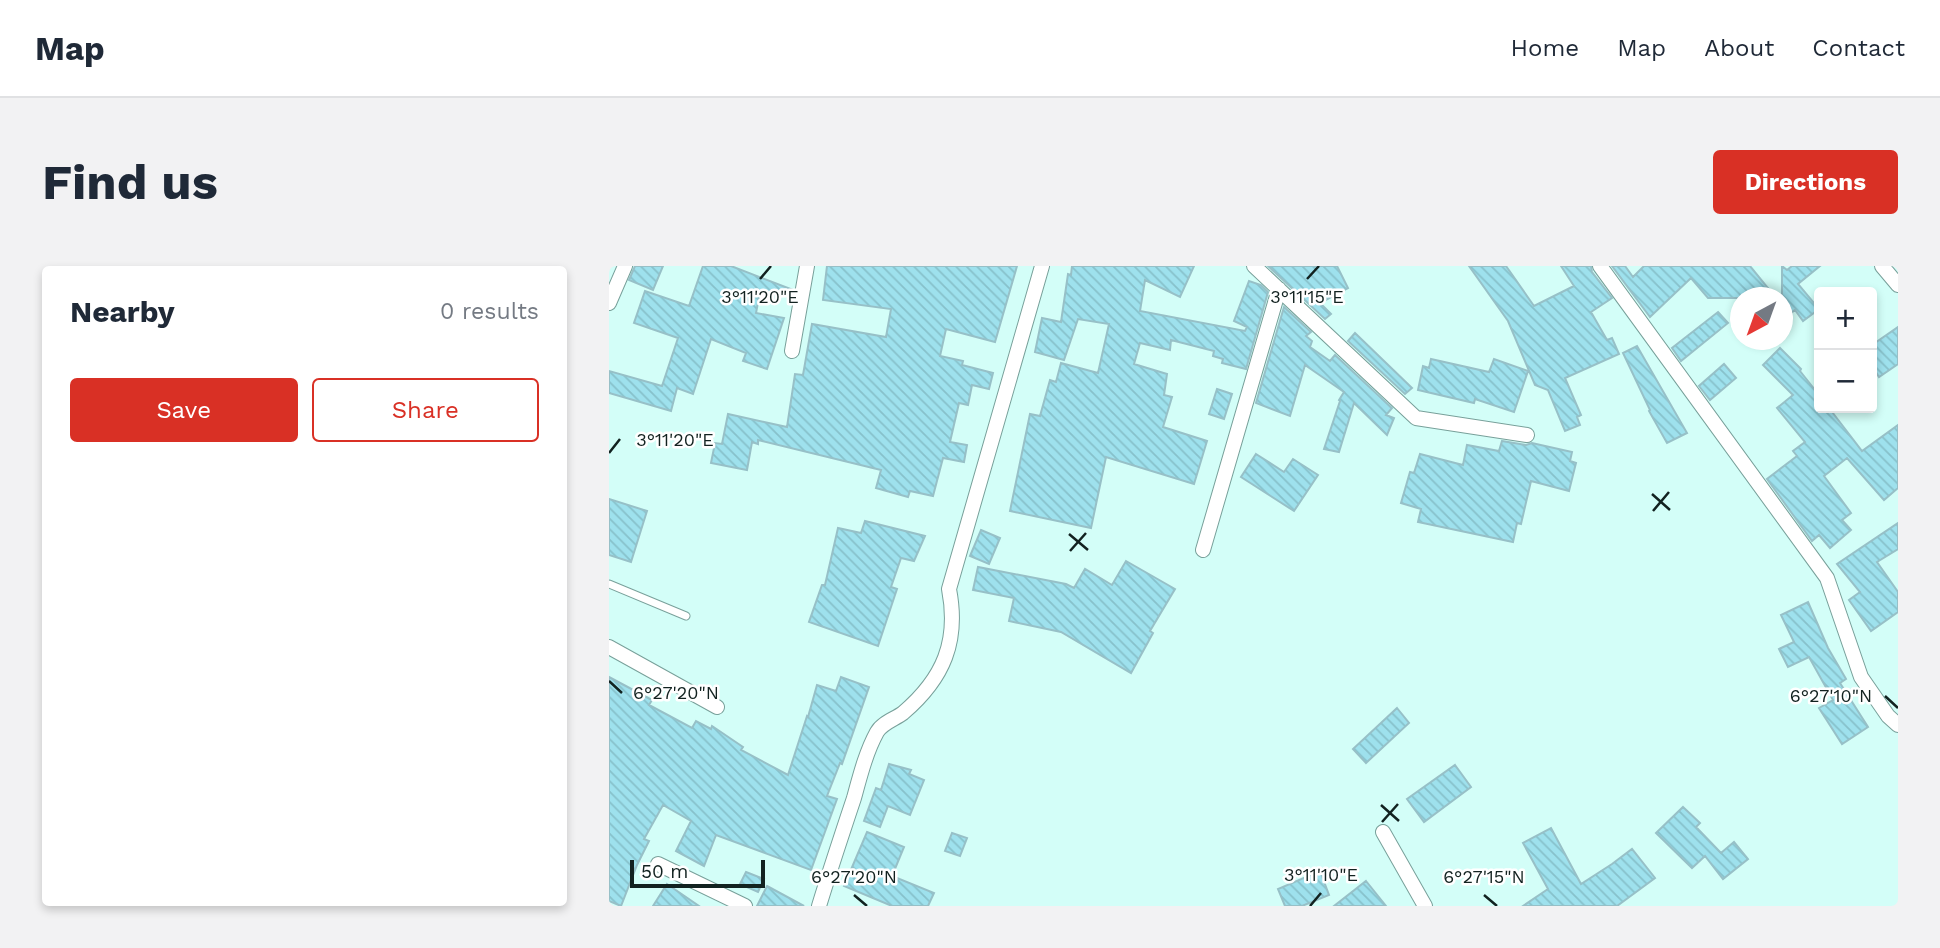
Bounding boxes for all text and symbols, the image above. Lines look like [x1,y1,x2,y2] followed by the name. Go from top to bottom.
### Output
[35,29,105,68] text: Map
[1511,34,1579,62] text: Home
[1617,34,1666,62] text: Map
[1704,34,1774,62] text: About
[1812,34,1905,62] text: Contact
[1713,150,1898,214] button: Directions
[42,153,218,211] text: Find us
[721,286,799,307] text: 3°11'20"E
[1270,286,1344,307] text: 3°11'15"E
[1730,287,1793,350] north arrow
[1814,287,1877,413] map controls
[1814,287,1877,350] button: +
[70,294,175,329] text: Nearby
[440,298,539,325] text: 0 results
[1814,350,1877,413] button: −
[70,378,298,442] button: Save
[312,378,539,442] button: Share
[636,429,714,450] text: 3°11'20"E
[633,682,719,703] text: 6°27'20"N
[1790,685,1872,706] text: 6°27'10"N
[630,857,765,889] scale bar
[641,860,688,883] text: 50 m
[1284,864,1358,885] text: 3°11'10"E
[811,866,897,887] text: 6°27'20"N
[1443,866,1525,887] text: 6°27'15"N

